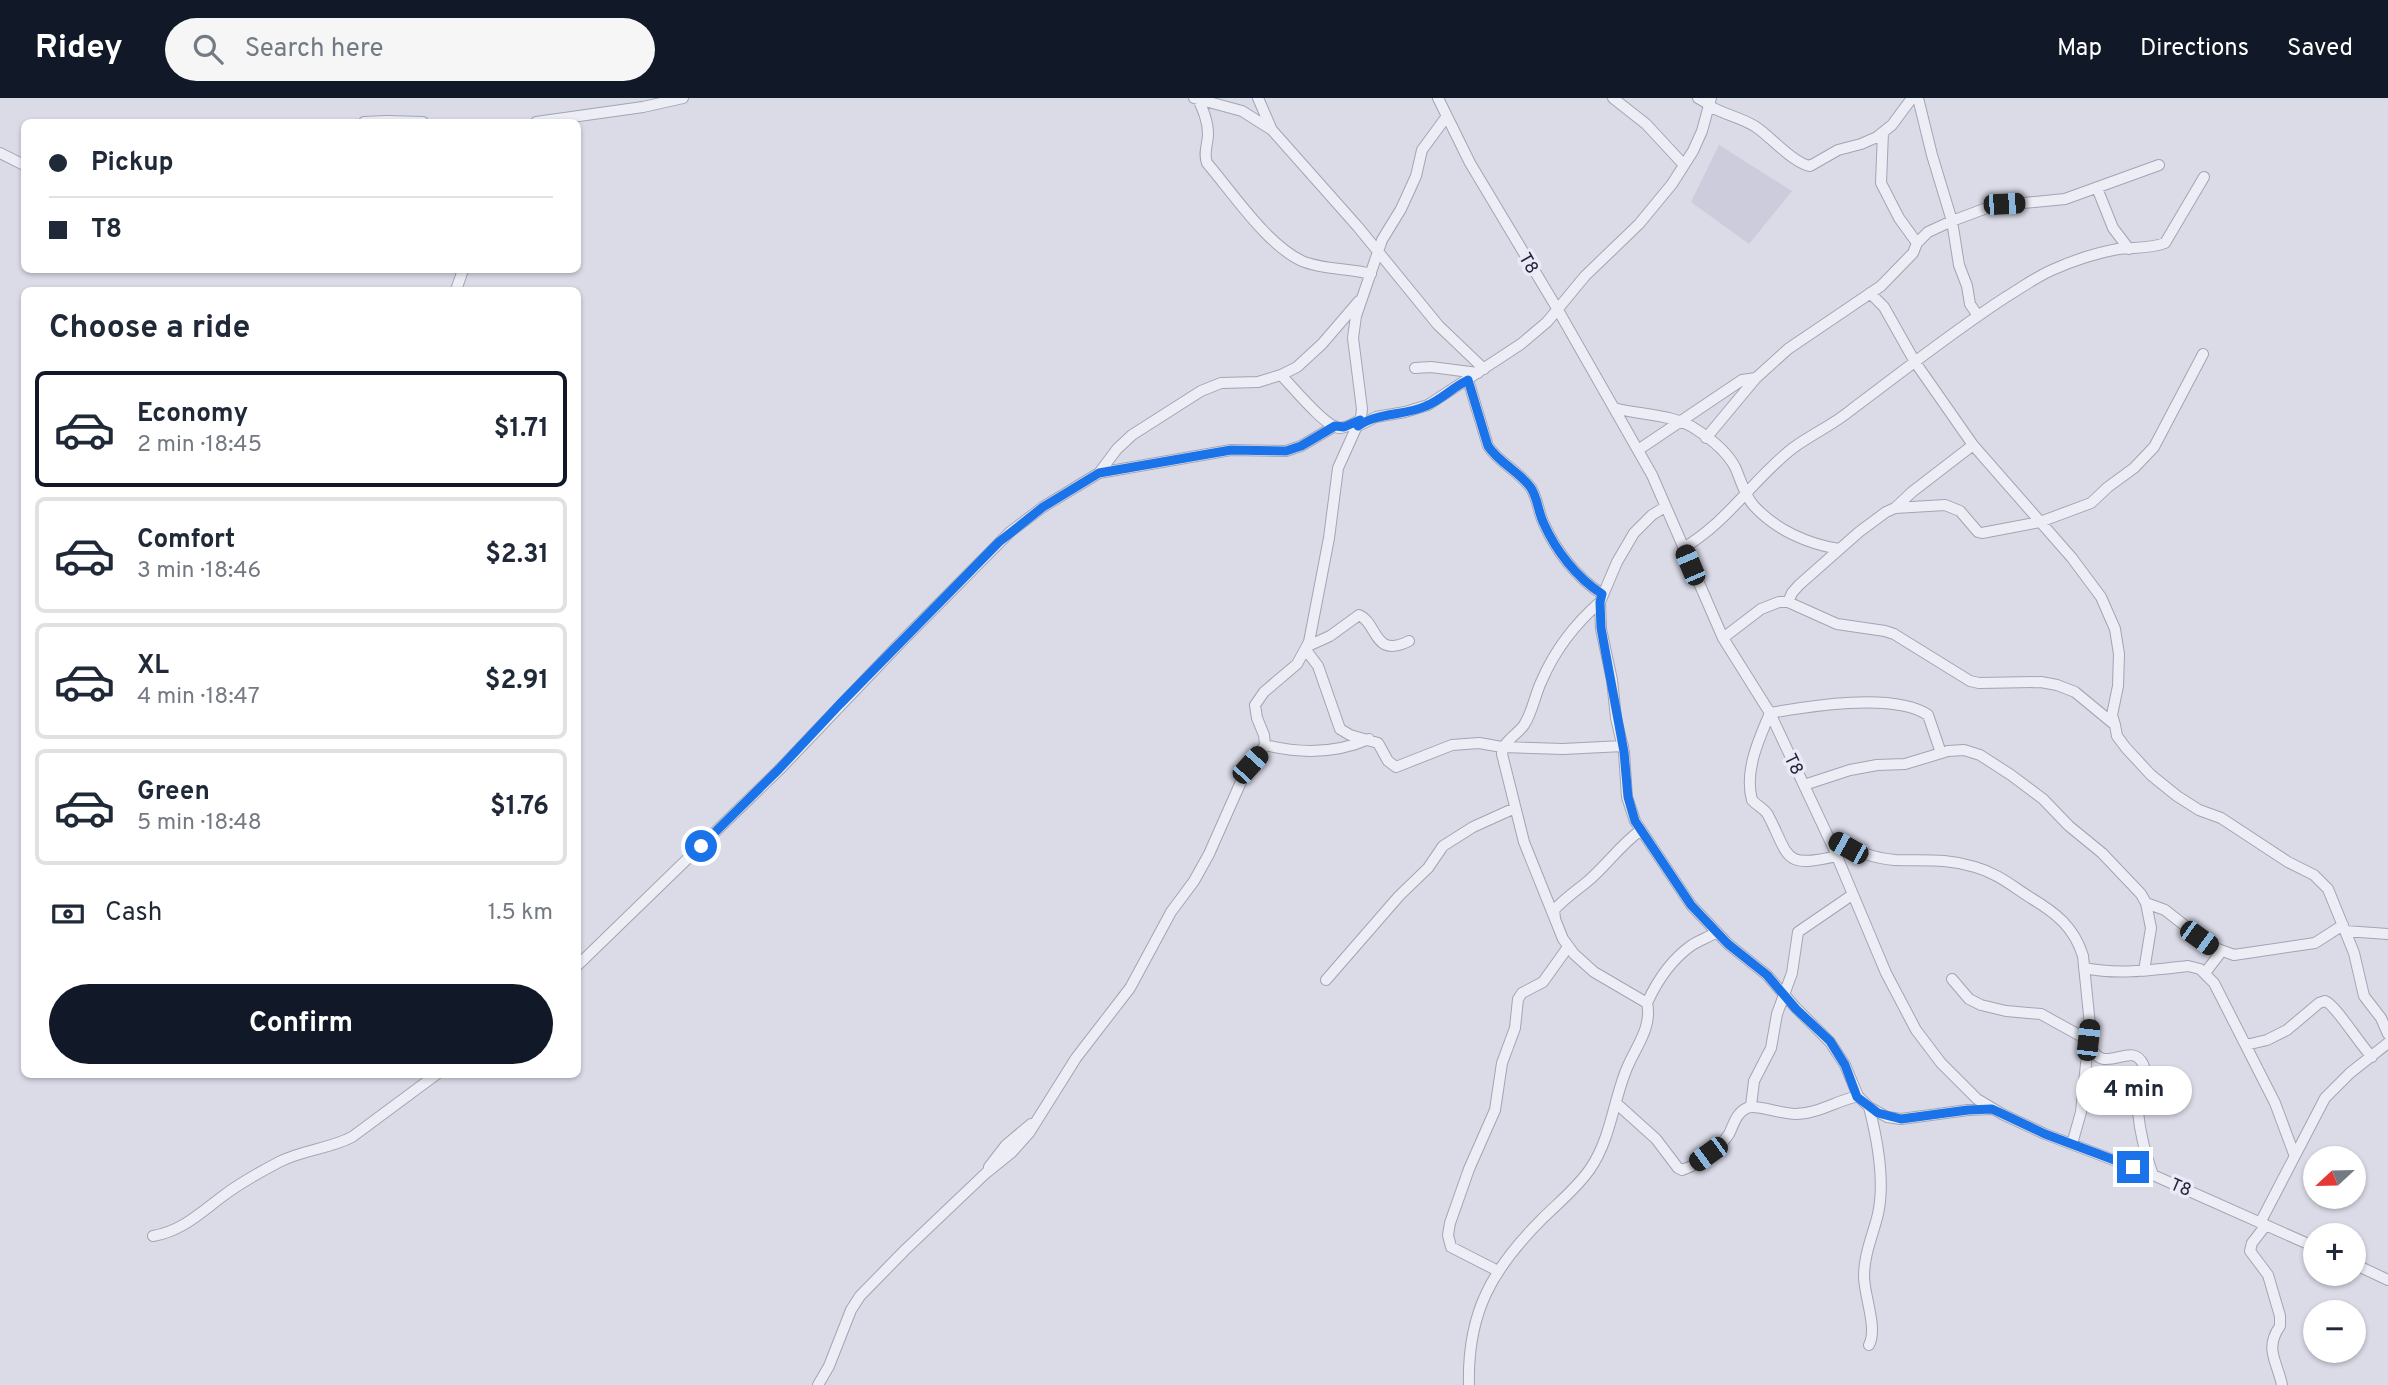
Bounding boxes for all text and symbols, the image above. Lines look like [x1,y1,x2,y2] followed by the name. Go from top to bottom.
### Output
[165,18,655,81] search box
[35,28,123,70] text: Ridey
[189,30,227,68] icon: search
[245,33,384,66] text: Search here
[2057,34,2102,64] text: Map
[2140,34,2249,64] text: Directions
[2287,34,2353,64] text: Saved
[91,147,174,180] text: Pickup
[1983,192,2026,216] car
[91,214,122,247] text: T8
[1513,249,1543,279] street label: T8
[49,309,250,349] text: Choose a ride
[53,398,116,461] icon: car
[137,398,248,431] text: Economy
[494,413,549,446] text: $1.71
[137,431,262,460] text: 2 min · 18:45
[53,524,116,587] icon: car
[137,524,235,557] text: Comfort
[485,539,549,572] text: $2.31
[1673,542,1708,588] car
[137,557,261,586] text: 3 min · 18:46
[53,650,116,713] icon: car
[137,650,169,683] text: XL
[485,665,549,698] text: $2.91
[137,683,260,712] text: 4 min · 18:47
[1229,742,1272,788] car
[1778,750,1808,779] street label: T8
[53,776,116,839] icon: car
[137,776,210,809] text: Green
[490,791,549,824] text: $1.76
[137,809,262,838] text: 5 min · 18:48
[1825,829,1872,867] car
[685,830,717,862] route start
[49,895,87,933] icon: cash
[105,897,162,930] text: Cash
[488,899,553,928] text: 1.5 km
[2176,917,2223,959] car
[49,984,553,1064] button: Confirm
[2076,1018,2101,1062] car
[2075,1066,2191,1114] callout: 4 min
[2104,1076,2164,1105] text: 4 min
[1685,1133,1732,1175] car
[2303,1146,2366,1209] north arrow
[2303,1146,2366,1363] map controls
[2117,1151,2149,1183] route end
[2166,1174,2195,1203] street label: T8
[2303,1223,2366,1286] button: +
[2303,1300,2366,1363] button: −

